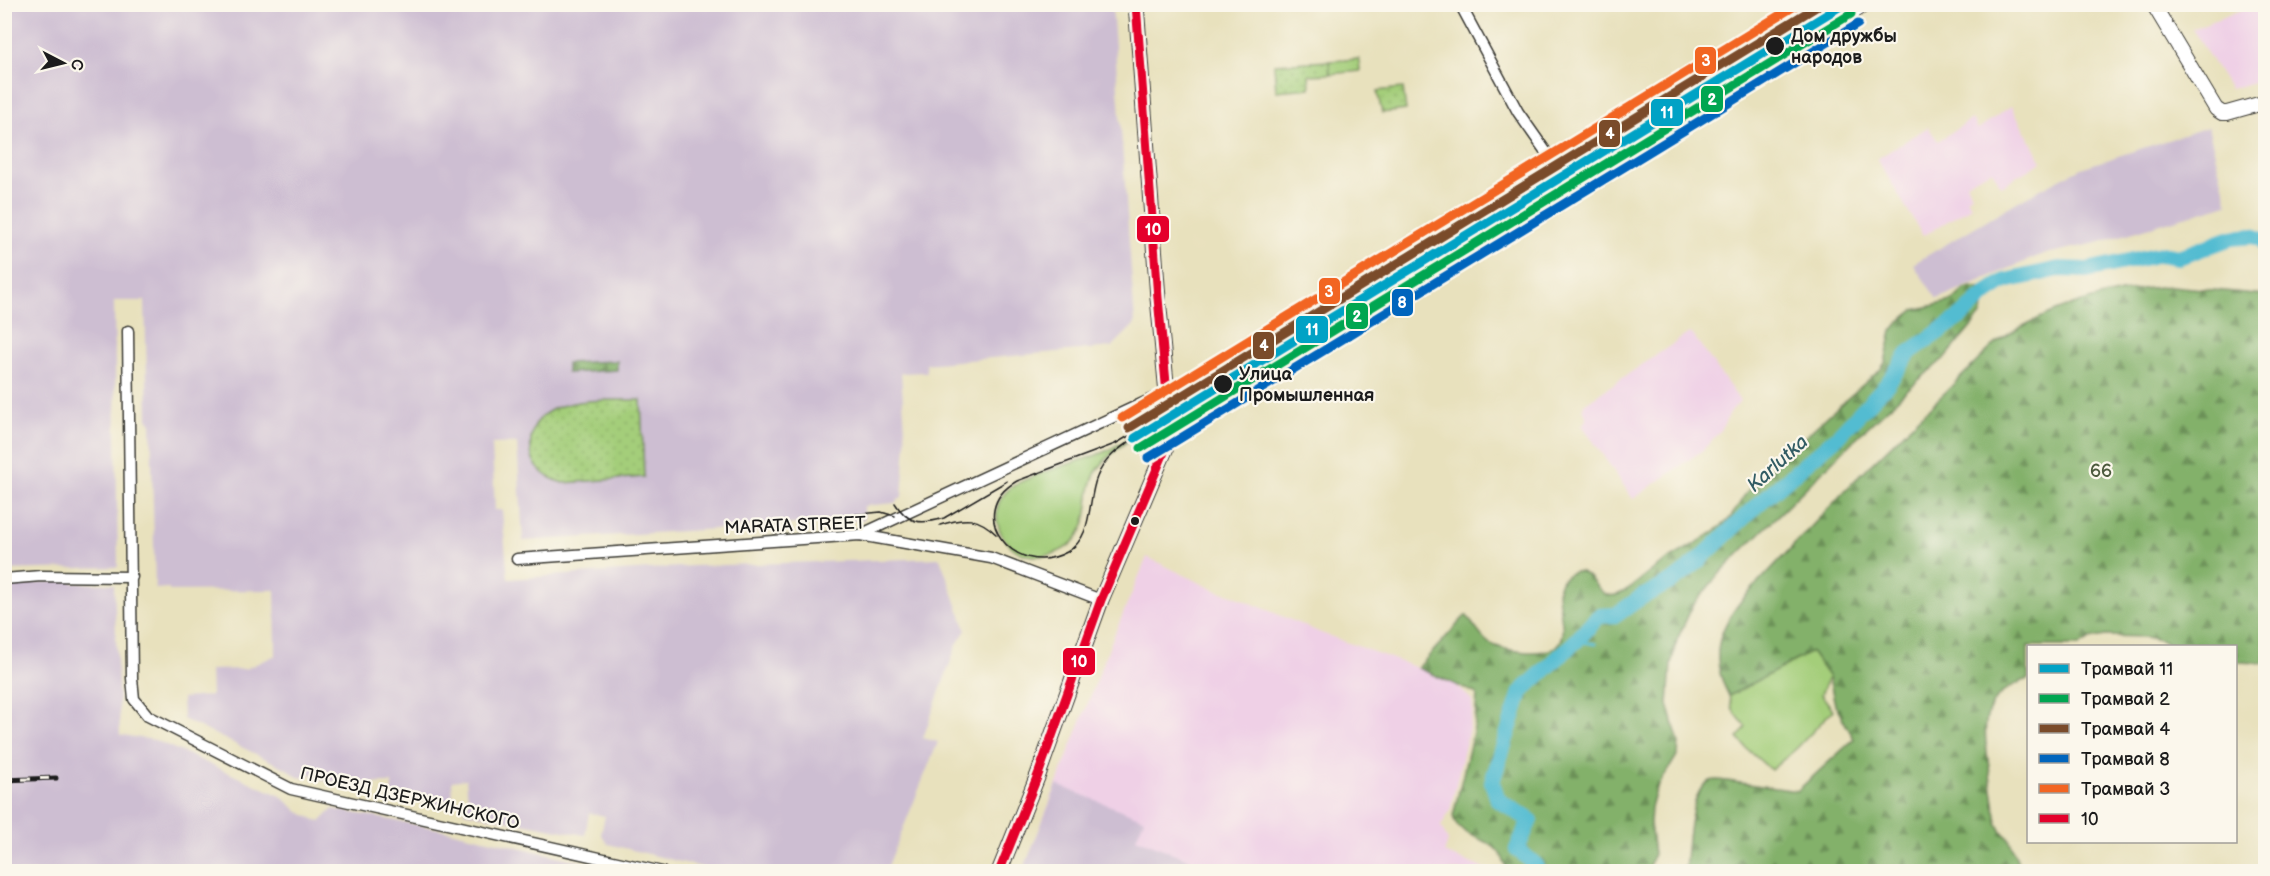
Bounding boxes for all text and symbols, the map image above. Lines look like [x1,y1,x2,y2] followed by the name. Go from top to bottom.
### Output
[1791,26,1897,68] place label: Дом дружбы народов
[33,33,93,93] north arrow
[1764,35,1786,57] marker: Дом дружбы народов
[1694,46,1717,75] line badge: 3
[1701,52,1711,71] text: 3
[66,58,87,71] text: С
[1700,85,1724,113] line badge: 2
[1707,91,1717,110] text: 2
[1650,98,1684,127] line badge: 11
[1660,104,1674,123] text: 11
[1598,119,1621,148] line badge: 4
[1605,125,1615,144] text: 4
[1136,215,1170,243] line badge: 10
[1145,221,1161,240] text: 10
[1318,277,1341,305] line badge: 3
[1324,283,1334,302] text: 3
[1391,288,1414,317] line badge: 8
[1397,294,1407,313] text: 8
[1345,302,1369,330] line badge: 2
[1352,308,1362,327] text: 2
[1295,315,1329,344] line badge: 11
[1305,321,1319,340] text: 11
[1252,331,1275,360] line badge: 4
[1259,337,1269,356] text: 4
[1239,364,1374,406] place label: Улица Промышленная
[1212,373,1234,395] marker: Улица Промышленная
[1742,430,1813,497] water label: Karlutka
[2090,461,2112,482] park label: 66
[724,513,866,538] street label: MARATA STREET
[1129,515,1141,527] unlabelled marker
[2027,645,2237,843] legend
[1062,647,1096,676] line badge: 10
[1071,653,1087,672] text: 10
[2081,659,2173,680] text: Трамвай 11
[2081,689,2170,710] text: Трамвай 2
[2081,719,2170,740] text: Трамвай 4
[2081,749,2170,770] text: Трамвай 8
[298,763,522,834] street label: ПРОЕЗД ДЗЕРЖИНСКОГО
[2081,779,2170,800] text: Трамвай 3
[2081,809,2099,830] text: 10

